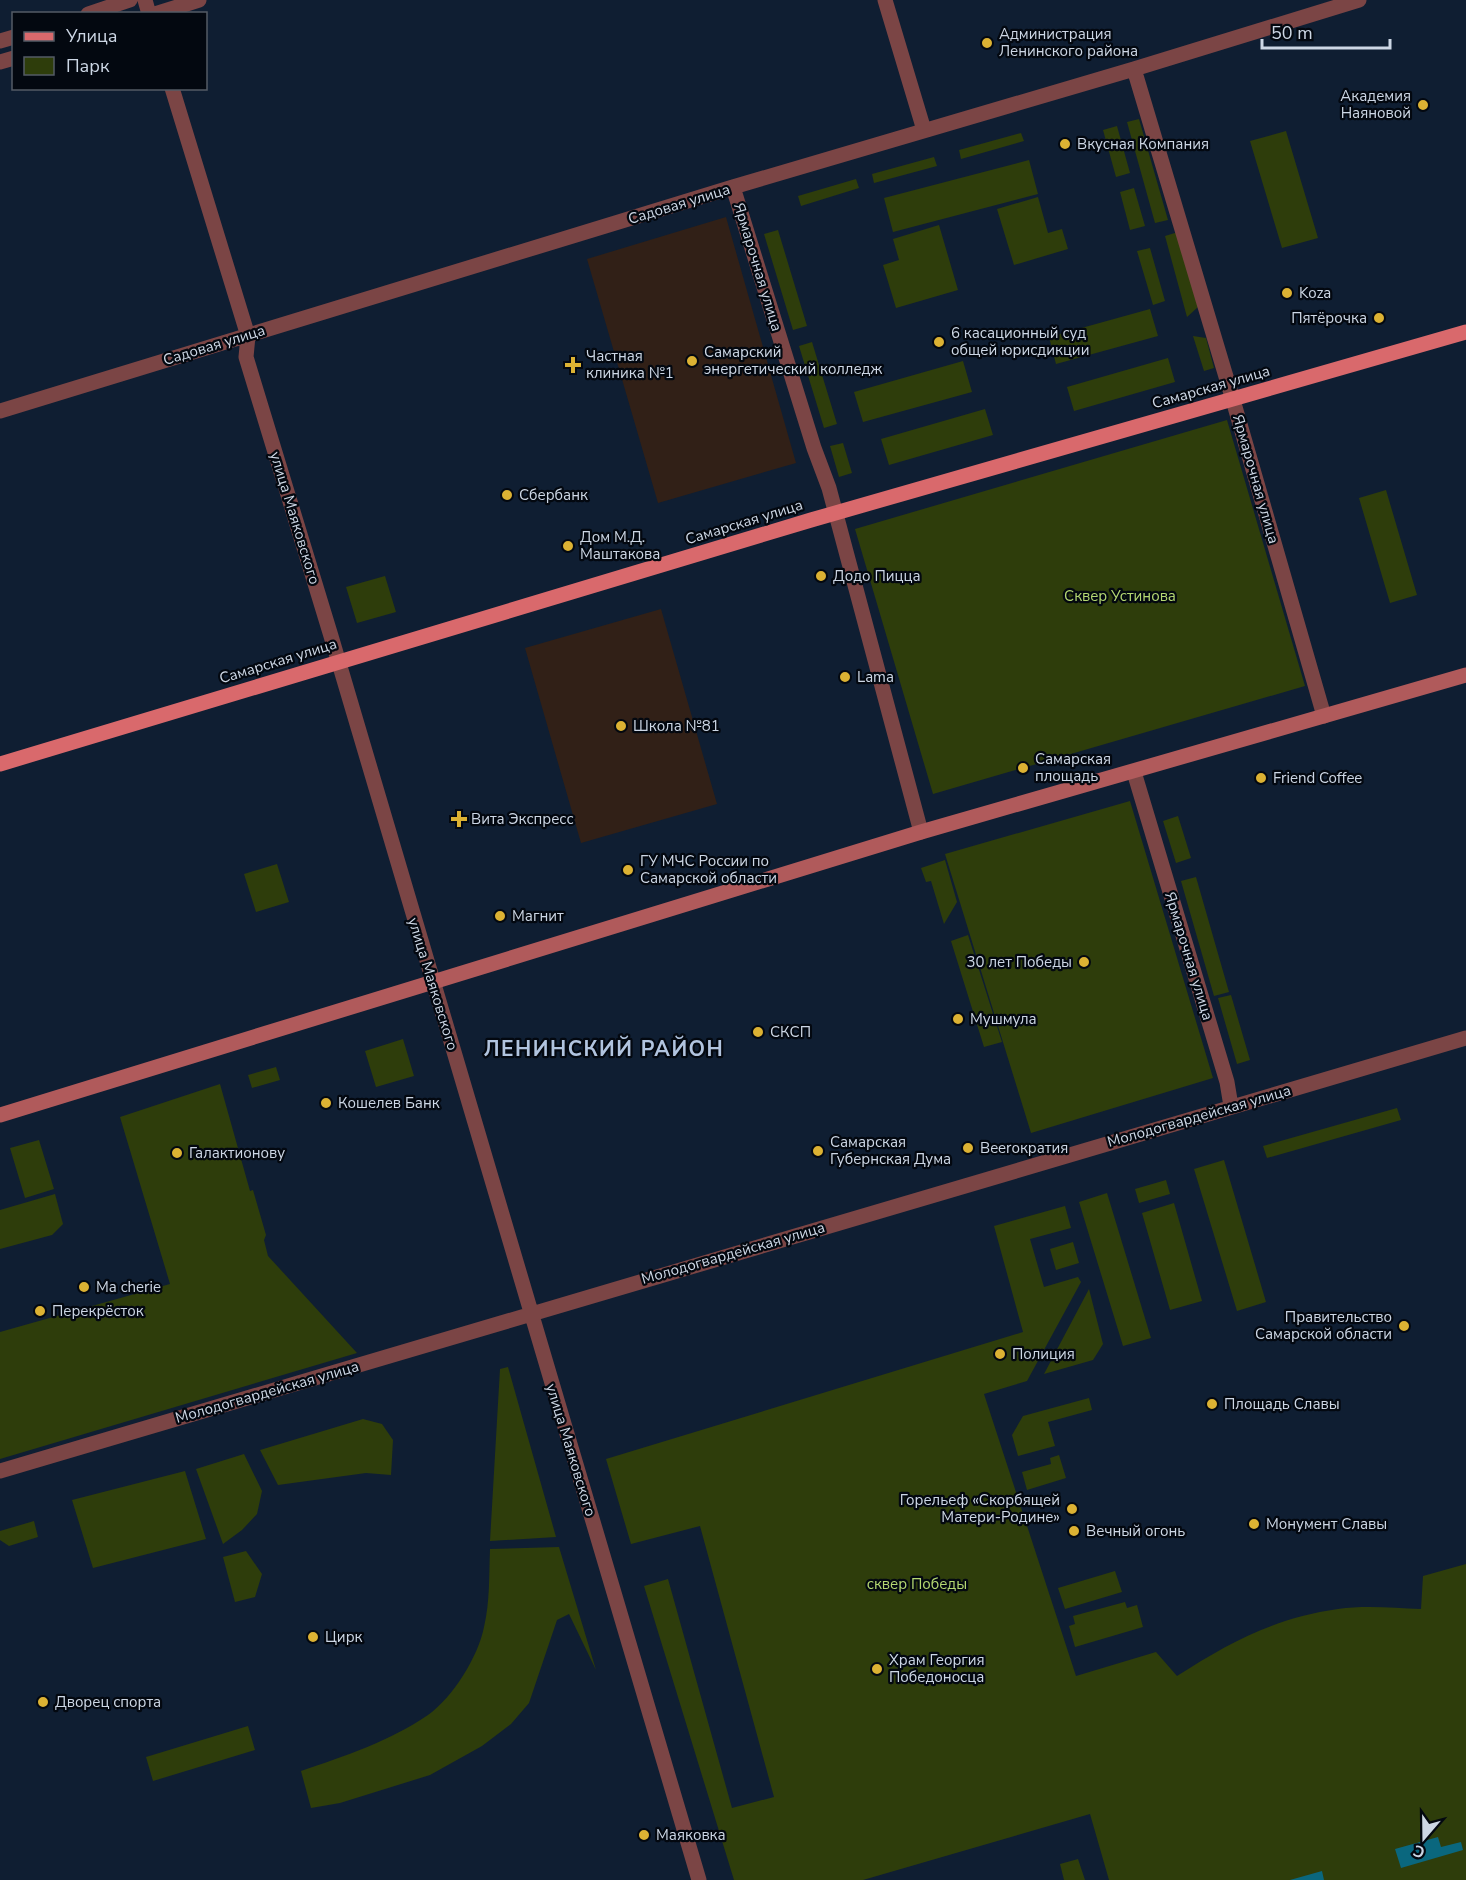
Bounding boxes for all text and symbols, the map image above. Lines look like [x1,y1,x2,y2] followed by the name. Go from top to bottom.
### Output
[12,12,207,90] legend
[1262,12,1390,50] scale bar
[1271,21,1313,45] text: 50 m
[65,24,117,48] text: Улица
[999,24,1138,61] place label: Администрация Ленинского района
[980,36,994,50] marker: Администрация Ленинского района
[66,54,110,78] text: Парк
[1340,86,1411,123] place label: Академия Наяновой
[1416,98,1430,112] marker: Академия Наяновой
[1077,134,1209,154] place label: Вкусная Компания
[1058,137,1072,151] marker: Вкусная Компания
[626,179,732,229] street label: Садовая улица
[729,200,787,334] street label: Ярмарочная улица
[1299,283,1331,303] place label: Koza
[1280,286,1294,300] marker: Koza
[1291,308,1367,328] place label: Пятёрочка
[1372,311,1386,325] marker: Пятёрочка
[161,320,267,370] street label: Садовая улица
[951,323,1089,360] place label: 6 касационный суд общей юрисдикции
[932,335,946,349] marker: 6 касационный суд общей юрисдикции
[704,342,882,379] place label: Самарский энергетический колледж
[586,346,674,383] place label: Частная клиника №1
[685,354,699,368] marker: Самарский энергетический колледж
[564,356,582,374] marker: Частная клиника №1
[1150,361,1272,413] street label: Самарская улица
[1228,412,1284,546] street label: Ярмарочная улица
[265,449,325,587] street label: улица Маяковского
[519,485,588,505] place label: Сбербанк
[500,488,514,502] marker: Сбербанк
[683,495,805,549] street label: Самарская улица
[580,527,660,564] place label: Дом М.Д. Маштакова
[561,539,575,553] marker: Дом М.Д. Маштакова
[833,566,921,586] place label: Додо Пицца
[814,569,828,583] marker: Додо Пицца
[1064,586,1176,606] park label: Сквер Устинова
[217,634,339,688] street label: Самарская улица
[857,667,894,687] place label: Lama
[838,670,852,684] marker: Lama
[633,716,720,736] place label: Школа №81
[614,719,628,733] marker: Школа №81
[1035,749,1111,786] place label: Самарская площадь
[1016,761,1030,775] marker: Самарская площадь
[1273,768,1362,788] place label: Friend Coffee
[1254,771,1268,785] marker: Friend Coffee
[471,809,574,829] place label: Вита Экспресс
[452,812,466,826] marker: Вита Экспресс
[640,851,777,888] place label: ГУ МЧС России по Самарской области
[621,863,635,877] marker: ГУ МЧС России по Самарской области
[1160,889,1218,1023] street label: Ярмарочная улица
[512,906,564,926] place label: Магнит
[493,909,507,923] marker: Магнит
[403,915,463,1053] street label: улица Маяковского
[967,952,1072,972] place label: 30 лет Победы
[1077,955,1091,969] marker: 30 лет Победы
[970,1009,1037,1029] place label: Мушмула
[951,1012,965,1026] marker: Мушмула
[770,1022,811,1042] place label: СКСП
[751,1025,765,1039] marker: СКСП
[484,1035,724,1063] district label: ЛЕНИНСКИЙ РАЙОН
[1105,1080,1293,1152] street label: Молодогвардейская улица
[338,1093,440,1113] place label: Кошелев Банк
[319,1096,333,1110] marker: Кошелев Банк
[830,1132,951,1169] place label: Самарская Губернская Дума
[980,1138,1068,1158] place label: Beerократия
[961,1141,975,1155] marker: Beerократия
[189,1143,285,1163] place label: Галактионову
[811,1144,825,1158] marker: Самарская Губернская Дума
[170,1146,184,1160] marker: Галактионову
[639,1217,827,1289] street label: Молодогвардейская улица
[96,1277,161,1297] place label: Ma cherie
[77,1280,91,1294] marker: Ma cherie
[52,1301,144,1321] place label: Перекрёсток
[33,1304,47,1318] marker: Перекрёсток
[1255,1307,1392,1344] place label: Правительство Самарской области
[1397,1319,1411,1333] marker: Правительство Самарской области
[1012,1344,1075,1364] place label: Полиция
[993,1347,1007,1361] marker: Полиция
[173,1356,361,1428] street label: Молодогвардейская улица
[541,1381,601,1519] street label: улица Маяковского
[1224,1394,1340,1414] place label: Площадь Славы
[1205,1397,1219,1411] marker: Площадь Славы
[900,1490,1060,1527] place label: Горельеф «Скорбящей Матери-Родине»
[1065,1502,1079,1516] marker: Горельеф «Скорбящей Матери-Родине»
[1266,1514,1387,1534] place label: Монумент Славы
[1247,1517,1261,1531] marker: Монумент Славы
[1086,1521,1185,1541] place label: Вечный огонь
[1067,1524,1081,1538] marker: Вечный огонь
[867,1574,967,1594] park label: сквер Победы
[325,1627,363,1647] place label: Цирк
[306,1630,320,1644] marker: Цирк
[889,1650,985,1687] place label: Храм Георгия Победоносца
[870,1662,884,1676] marker: Храм Георгия Победоносца
[55,1692,161,1712] place label: Дворец спорта
[36,1695,50,1709] marker: Дворец спорта
[1394,1808,1454,1868] north arrow
[656,1825,726,1845] place label: Маяковка
[637,1828,651,1842] marker: Маяковка
[1410,1839,1428,1863] text: С

